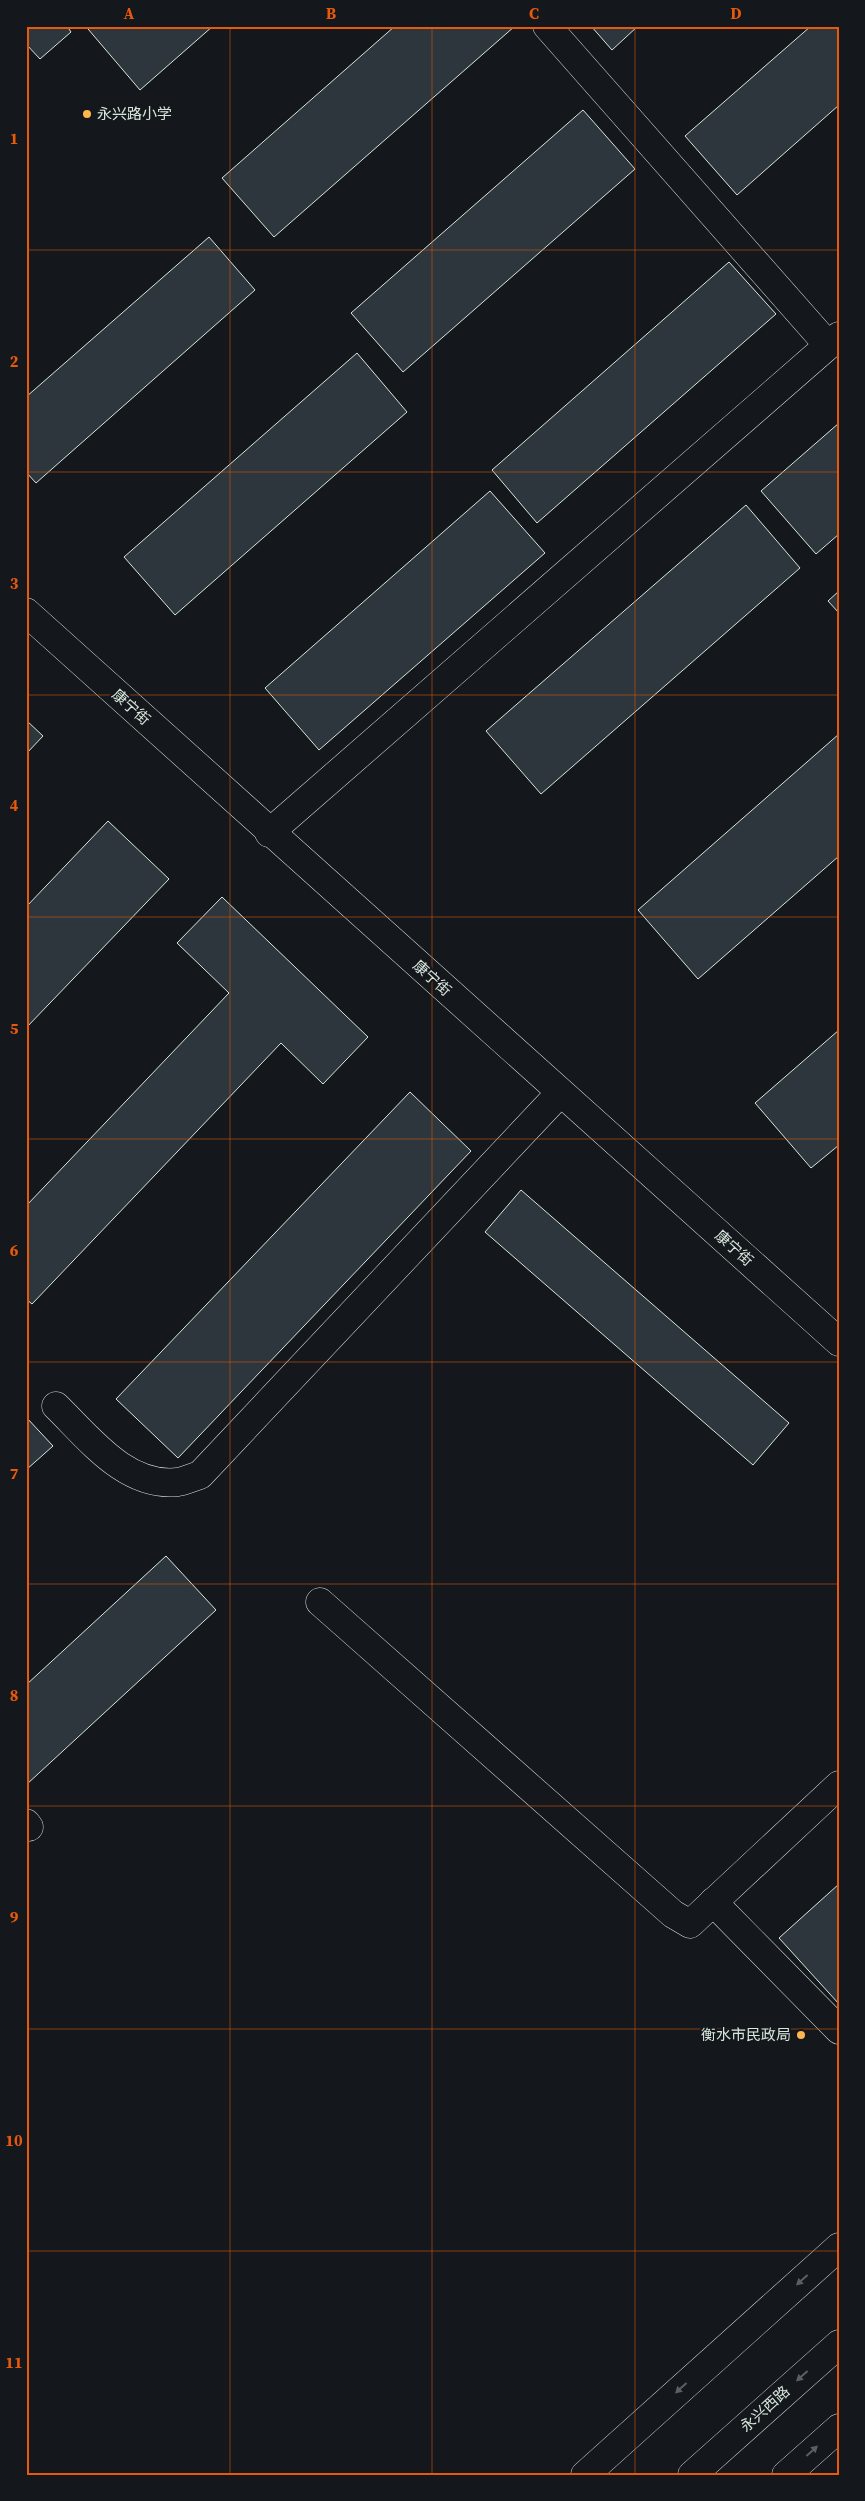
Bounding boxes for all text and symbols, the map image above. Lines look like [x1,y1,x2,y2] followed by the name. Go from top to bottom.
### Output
[124,2,135,24] text: A
[326,2,337,24] text: B
[529,2,539,24] text: C
[730,2,742,24] text: D
[97,103,172,124] place label: 永兴路小学
[81,108,93,120] marker: 永兴路小学
[10,127,18,149] text: 1
[10,350,19,372] text: 2
[10,572,19,594] text: 3
[108,684,155,729] street label: 康宁街
[10,794,19,816] text: 4
[409,955,456,1000] street label: 康宁街
[10,1017,19,1039] text: 5
[711,1225,758,1270] street label: 康宁街
[10,1239,19,1261] text: 6
[10,1462,19,1484] text: 7
[10,1684,18,1706] text: 8
[10,1906,19,1928] text: 9
[701,2024,791,2045] place label: 衡水市民政局
[795,2029,807,2041] marker: 衡水市民政局
[5,2129,23,2151] text: 10
[796,2274,809,2285] one-way arrow
[5,2351,23,2373] text: 11
[797,2370,809,2382] one-way arrow
[735,2381,794,2437] street label: 永兴西路
[676,2382,688,2394] one-way arrow
[806,2445,818,2457] one-way arrow

